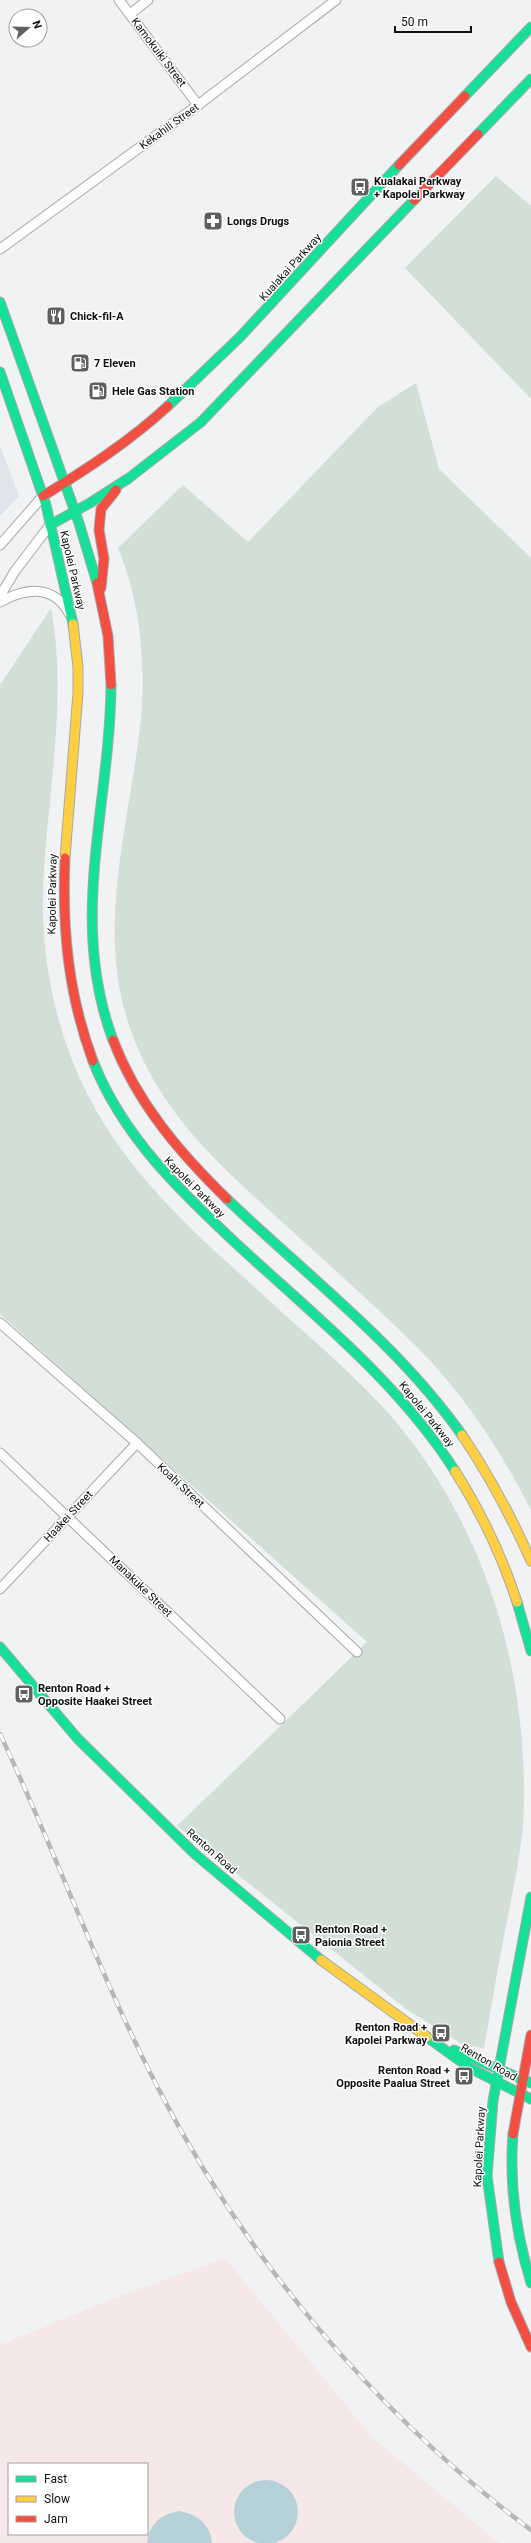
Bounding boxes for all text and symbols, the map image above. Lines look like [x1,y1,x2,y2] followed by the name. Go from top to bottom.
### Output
[8,8,48,48] north arrow
[395,8,471,34] scale bar
[128,15,189,90] street label: Kamokuiki Street
[401,15,428,29] text: 50 m
[29,19,44,31] text: N
[137,100,202,152] street label: Kekahili Street
[374,175,465,201] place label: Kualakai Parkway + Kapolei Parkway
[349,176,371,198] bus stop icon: Kualakai Parkway + Kapolei Parkway
[202,210,224,232] pharmacy icon: Longs Drugs
[227,215,290,228] place label: Longs Drugs
[257,230,324,304] street label: Kualakai Parkway
[45,305,67,327] restaurant icon: Chick-fil-A
[70,310,124,323] place label: Chick-fil-A
[69,352,91,374] fuel station icon: 7 Eleven
[94,357,136,370] place label: 7 Eleven
[87,380,109,402] fuel station icon: Hele Gas Station
[112,385,194,398] place label: Hele Gas Station
[57,529,88,612] street label: Kapolei Parkway
[45,853,60,935] street label: Kapolei Parkway
[161,1154,228,1221] street label: Kapolei Parkway
[396,1379,458,1450] street label: Kapolei Parkway
[154,1460,207,1511] street label: Koahi Street
[41,1488,96,1545] street label: Haakei Street
[107,1553,175,1620] street label: Manakuke Street
[38,1682,152,1708] place label: Renton Road + Opposite Haakei Street
[13,1683,35,1705] bus stop icon: Renton Road + Opposite Haakei Street
[184,1826,240,1877] street label: Renton Road
[315,1923,387,1949] place label: Renton Road + Paionia Street
[290,1924,312,1946] bus stop icon: Renton Road + Paionia Street
[345,2021,427,2047] place label: Renton Road + Kapolei Parkway
[430,2022,452,2044] bus stop icon: Renton Road + Kapolei Parkway
[458,2041,519,2084] street label: Renton Road
[336,2064,450,2090] place label: Renton Road + Opposite Paalua Street
[453,2065,475,2087] bus stop icon: Renton Road + Opposite Paalua Street
[471,2106,488,2188] street label: Kapolei Parkway
[8,2463,148,2535] legend
[44,2472,67,2486] text: Fast
[44,2492,70,2506] text: Slow
[44,2512,68,2526] text: Jam

